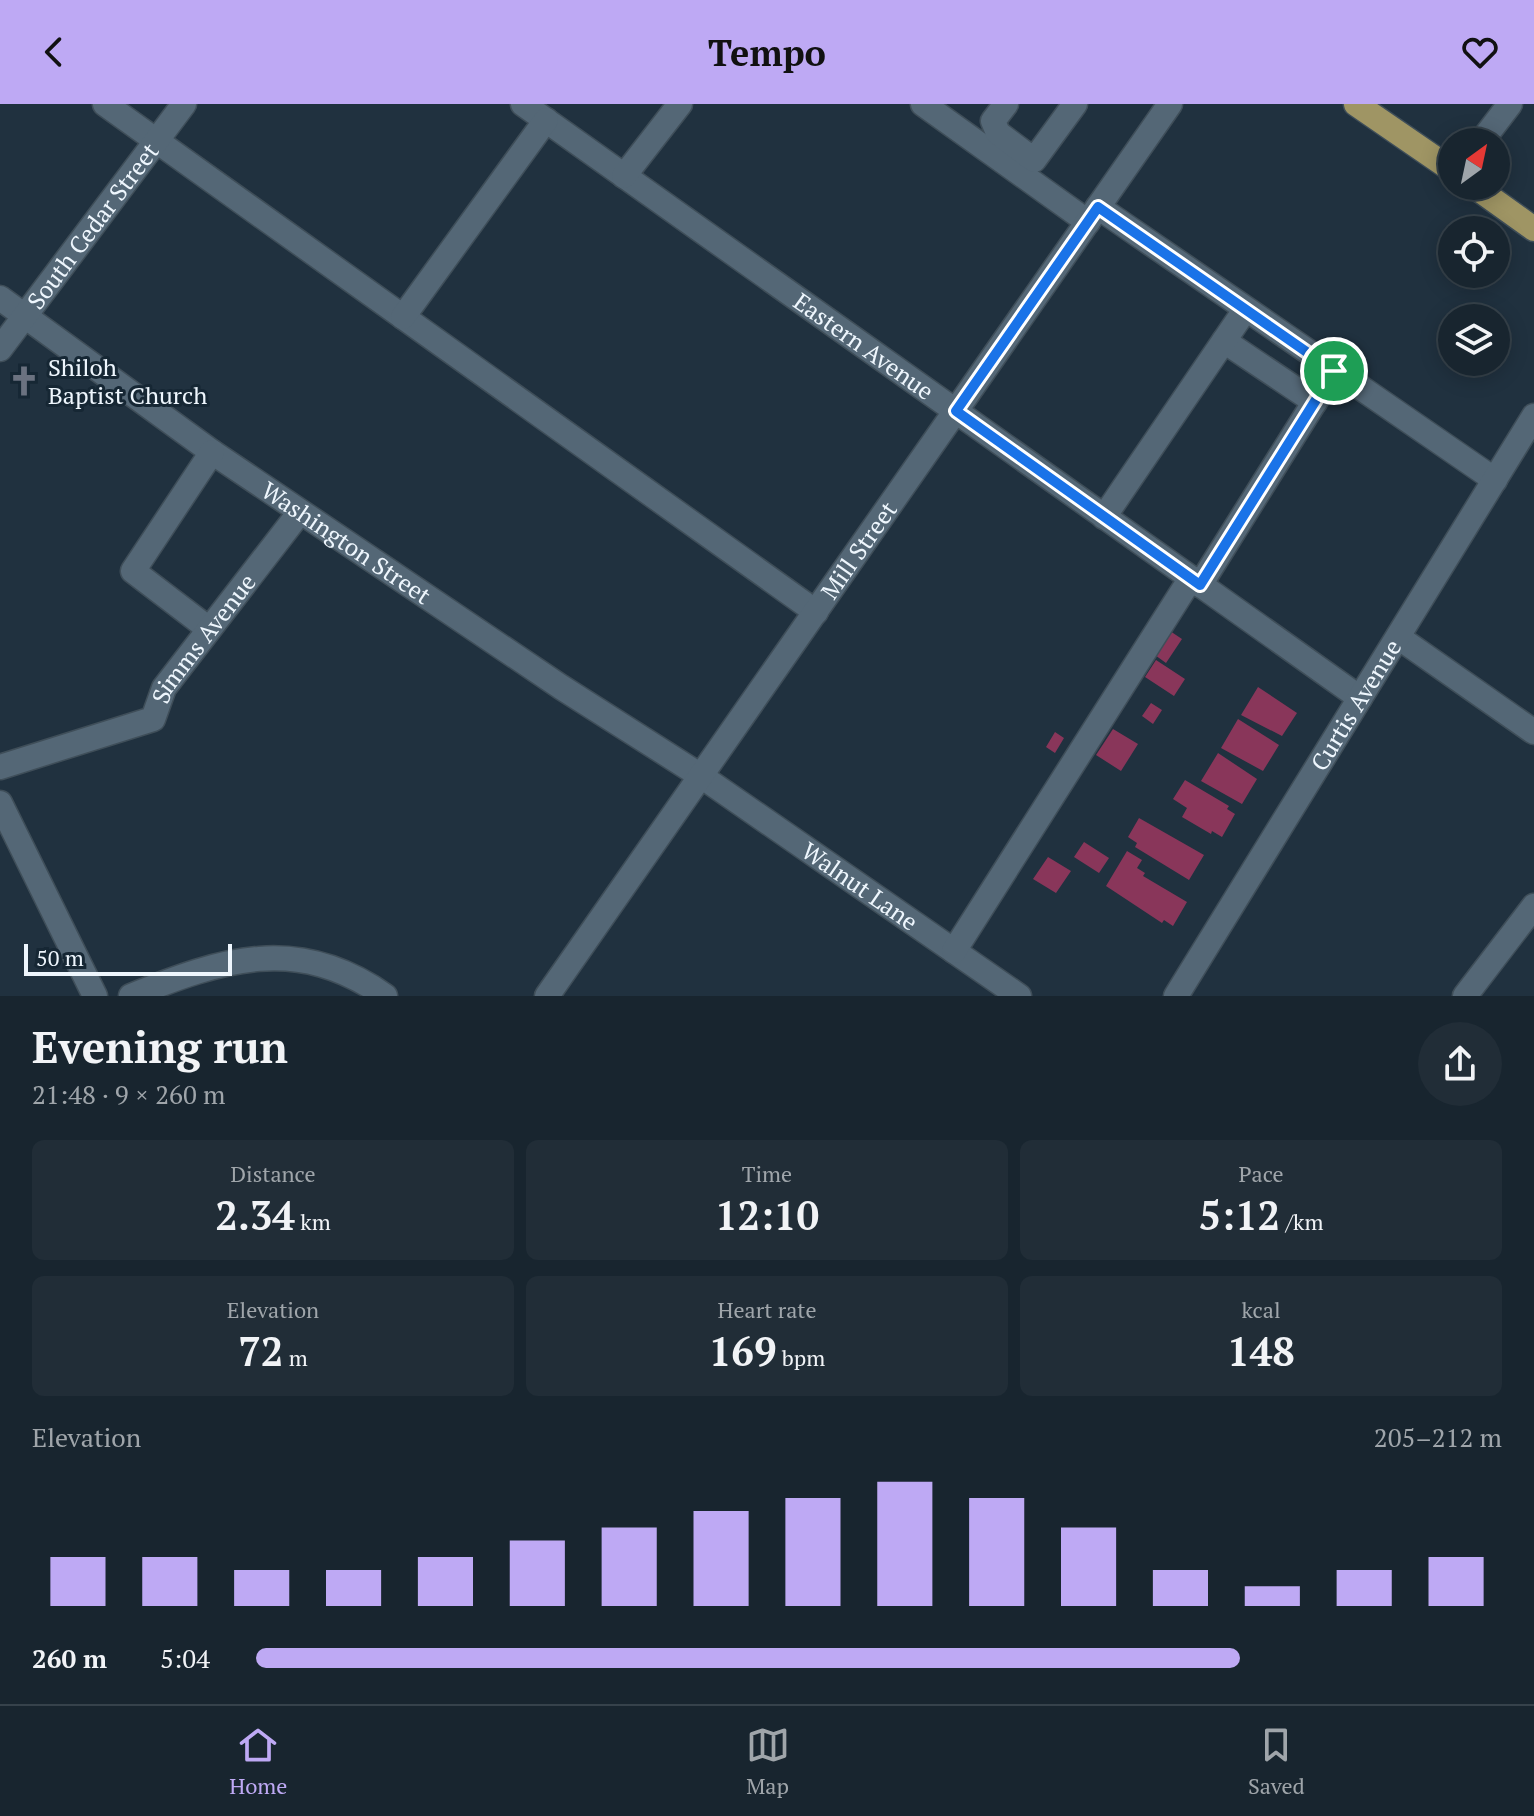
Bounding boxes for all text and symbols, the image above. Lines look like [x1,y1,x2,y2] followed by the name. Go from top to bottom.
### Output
[708,29,826,76] text: Tempo
[32,30,76,74] icon: back
[1458,30,1502,74] icon: heart
[1438,128,1510,200] north arrow
[1438,128,1510,376] map controls
[20,136,165,316] street label: South Cedar Street
[1438,216,1510,288] button: locate
[787,285,940,407] street label: Eastern Avenue
[1438,304,1510,376] button: layers
[1300,337,1368,405] pin
[1312,349,1356,393] icon: arrive
[48,351,207,411] place label: Shiloh Baptist Church
[7,364,41,398] church icon: Shiloh Baptist Church
[255,474,437,611] street label: Washington Street
[813,495,904,605] street label: Mill Street
[144,567,263,708] street label: Simms Avenue
[1303,633,1408,777] street label: Curtis Avenue
[796,835,924,937] street label: Walnut Lane
[24,940,232,976] scale bar
[36,943,84,972] text: 50 m
[32,1017,288,1076] text: Evening run
[1418,1022,1502,1106] button: share
[32,1077,226,1111] text: 21:48 · 9 × 260 m
[231,1159,316,1188] text: Distance
[742,1159,792,1188] text: Time
[1238,1159,1284,1188] text: Pace
[215,1188,295,1241] text: 2.34
[715,1188,819,1241] text: 12:10
[1199,1188,1280,1241] text: 5:12
[295,1207,331,1236] text: km
[1280,1207,1323,1236] text: /km
[227,1295,319,1324] text: Elevation
[718,1295,816,1324] text: Heart rate
[1241,1295,1281,1324] text: kcal
[238,1324,283,1377] text: 72
[709,1324,777,1377] text: 169
[1227,1324,1295,1377] text: 148
[283,1343,308,1372] text: m
[777,1343,825,1372] text: bpm
[32,1420,141,1454] text: Elevation
[1374,1420,1502,1454] text: 205–212 m
[32,1641,107,1675] text: 260 m
[160,1641,210,1675] text: 5:04
[229,1723,287,1800] tab: Home
[746,1723,790,1800] tab: Map
[1248,1723,1305,1800] tab: Saved

